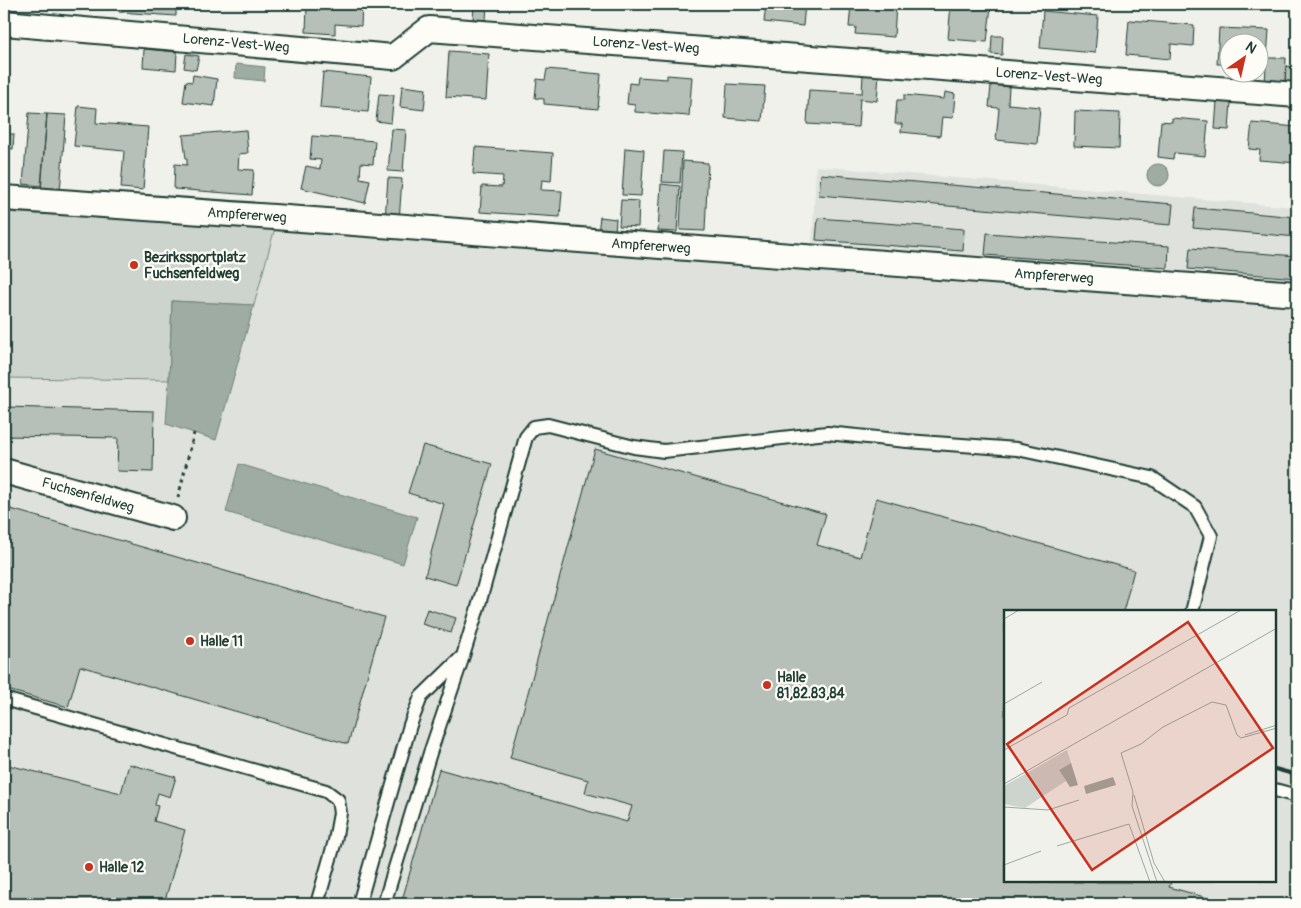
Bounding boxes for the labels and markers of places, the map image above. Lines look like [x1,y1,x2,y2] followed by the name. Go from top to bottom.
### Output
[144,249,246,282] place label: Bezirkssportplatz Fuchsenfeldweg
[128,259,140,271] marker: Bezirkssportplatz Fuchsenfeldweg
[200,633,243,650] place label: Halle 11
[184,635,196,647] marker: Halle 11
[777,669,846,702] place label: Halle 81,82.83,84
[761,679,773,691] marker: Halle 81,82.83,84
[99,859,144,876] place label: Halle 12
[83,861,95,873] marker: Halle 12

